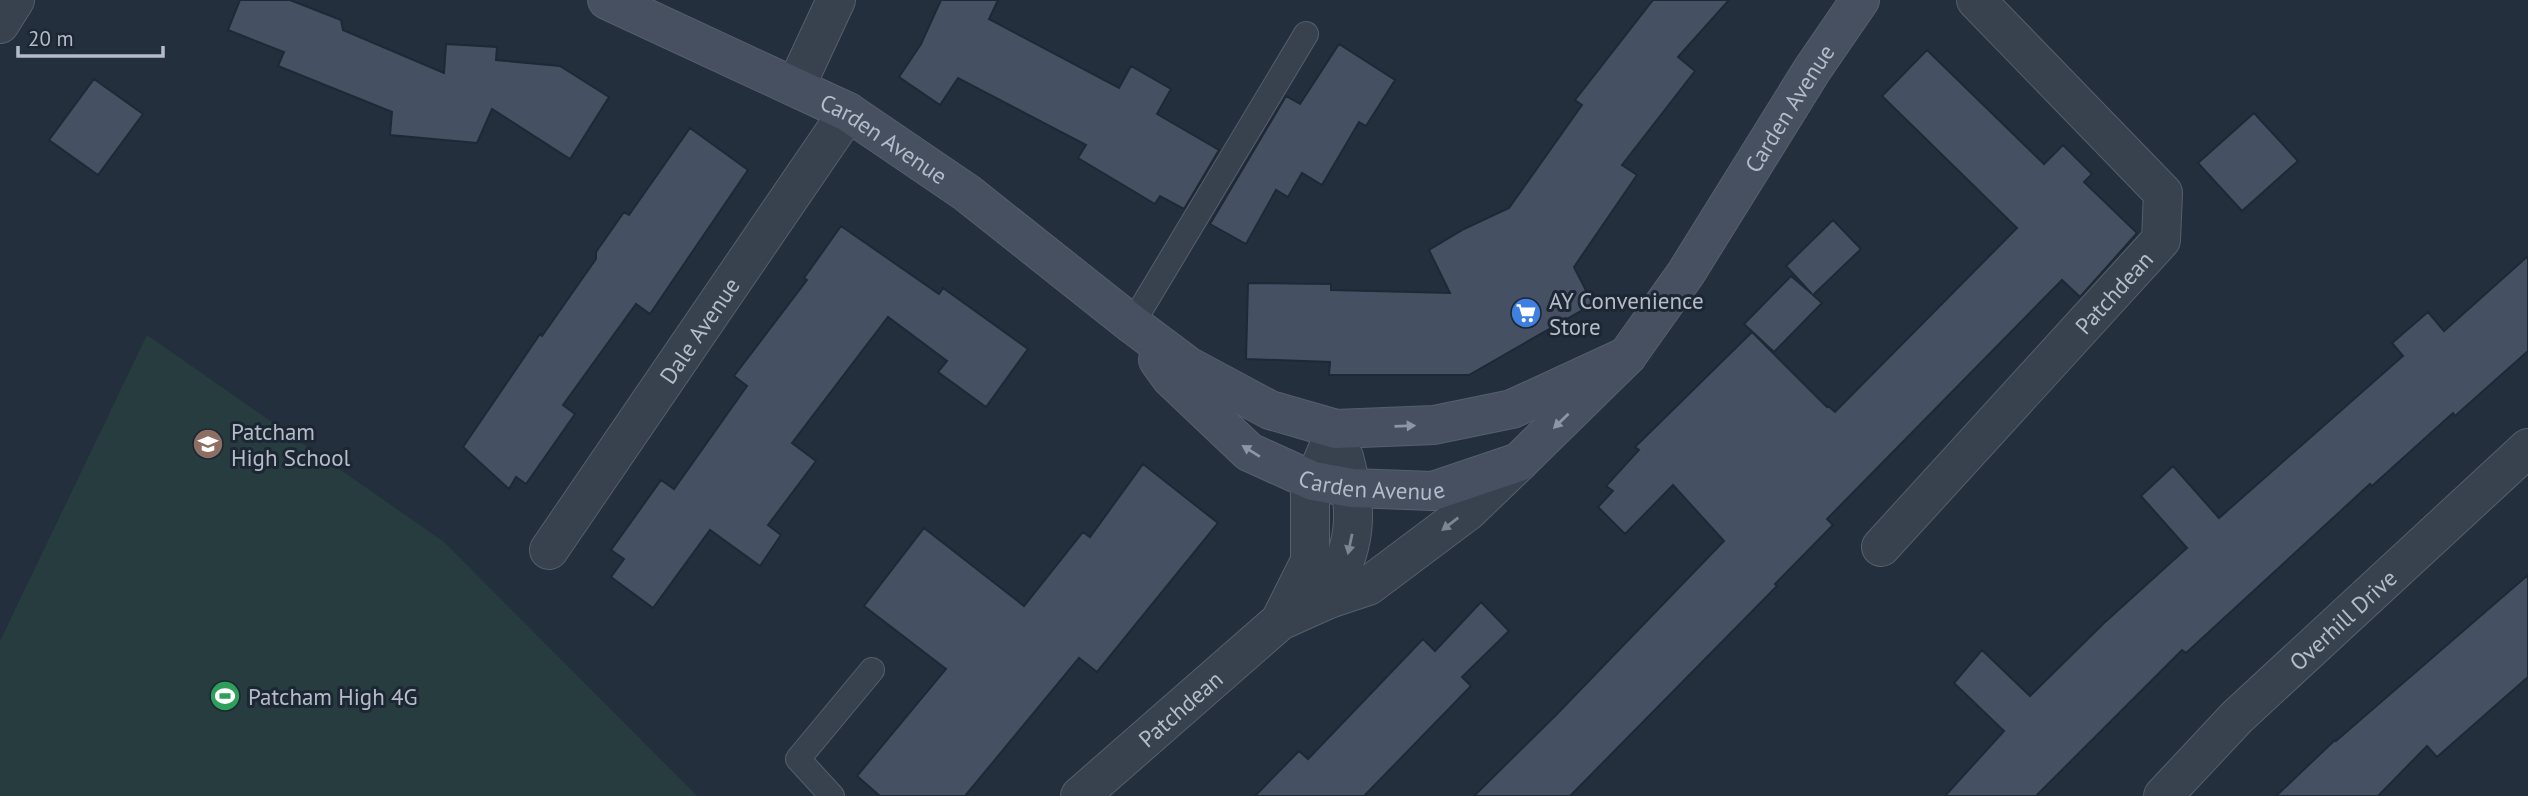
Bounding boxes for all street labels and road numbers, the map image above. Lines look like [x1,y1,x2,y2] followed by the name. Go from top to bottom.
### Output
[1738,38,1840,177] street label: Carden Avenue
[816,87,953,190] street label: Carden Avenue
[2068,245,2159,340] street label: Patchdean
[653,272,745,389] street label: Dale Avenue
[1294,462,1448,505] street label: Carden Avenue
[2283,563,2402,676] street label: Overhill Drive
[1132,664,1228,753] street label: Patchdean

